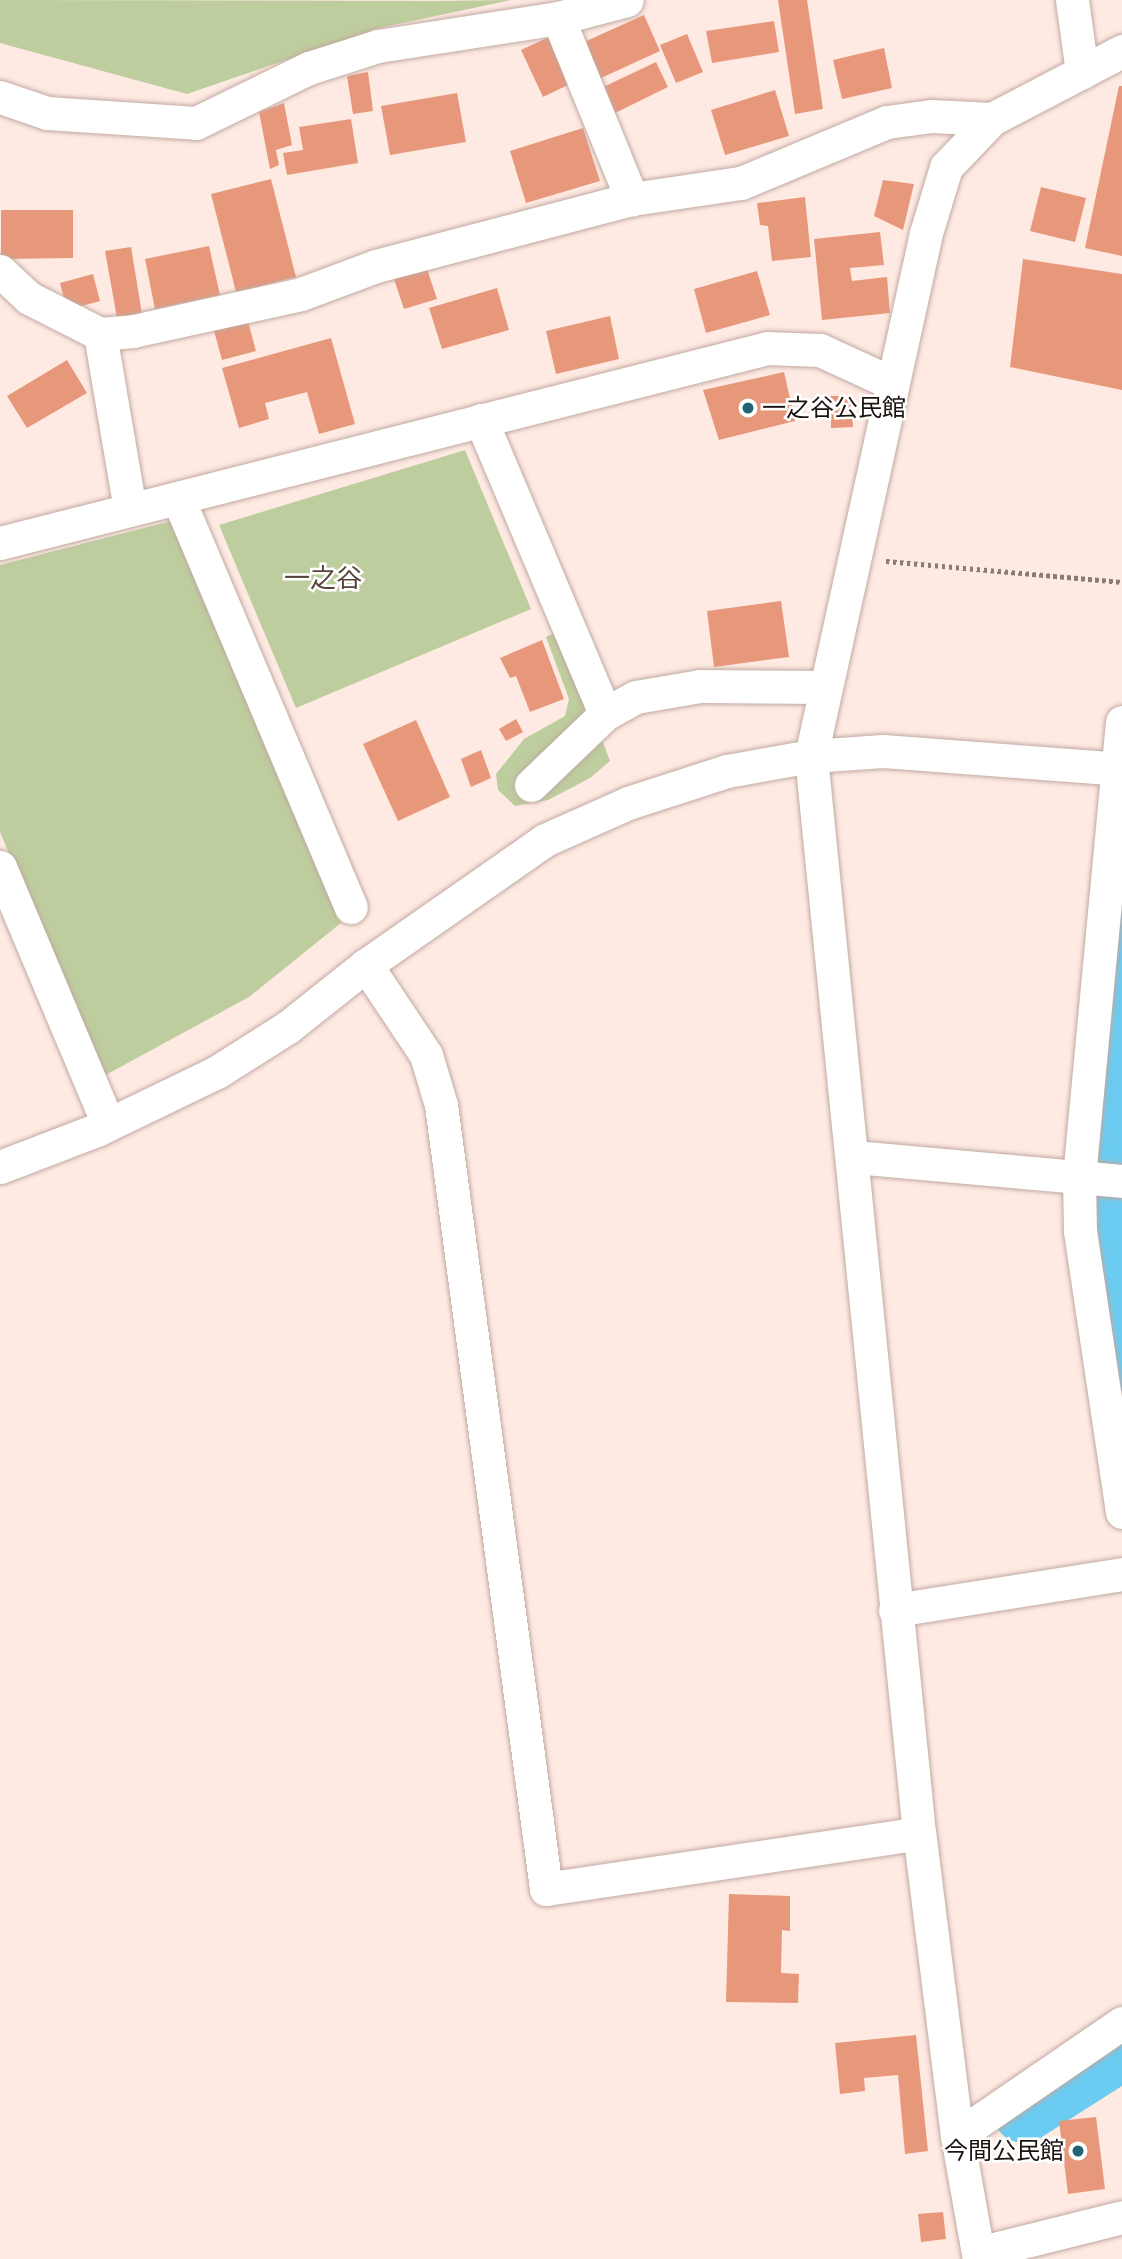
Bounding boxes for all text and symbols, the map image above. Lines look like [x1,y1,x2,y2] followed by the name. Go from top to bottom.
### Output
[762,394,906,422] place label: 一之谷公民館
[740,400,756,416] marker: 一之谷公民館
[284,562,362,594] district label: 一之谷
[944,2137,1064,2165] place label: 今間公民館
[1070,2143,1086,2159] marker: 今間公民館

